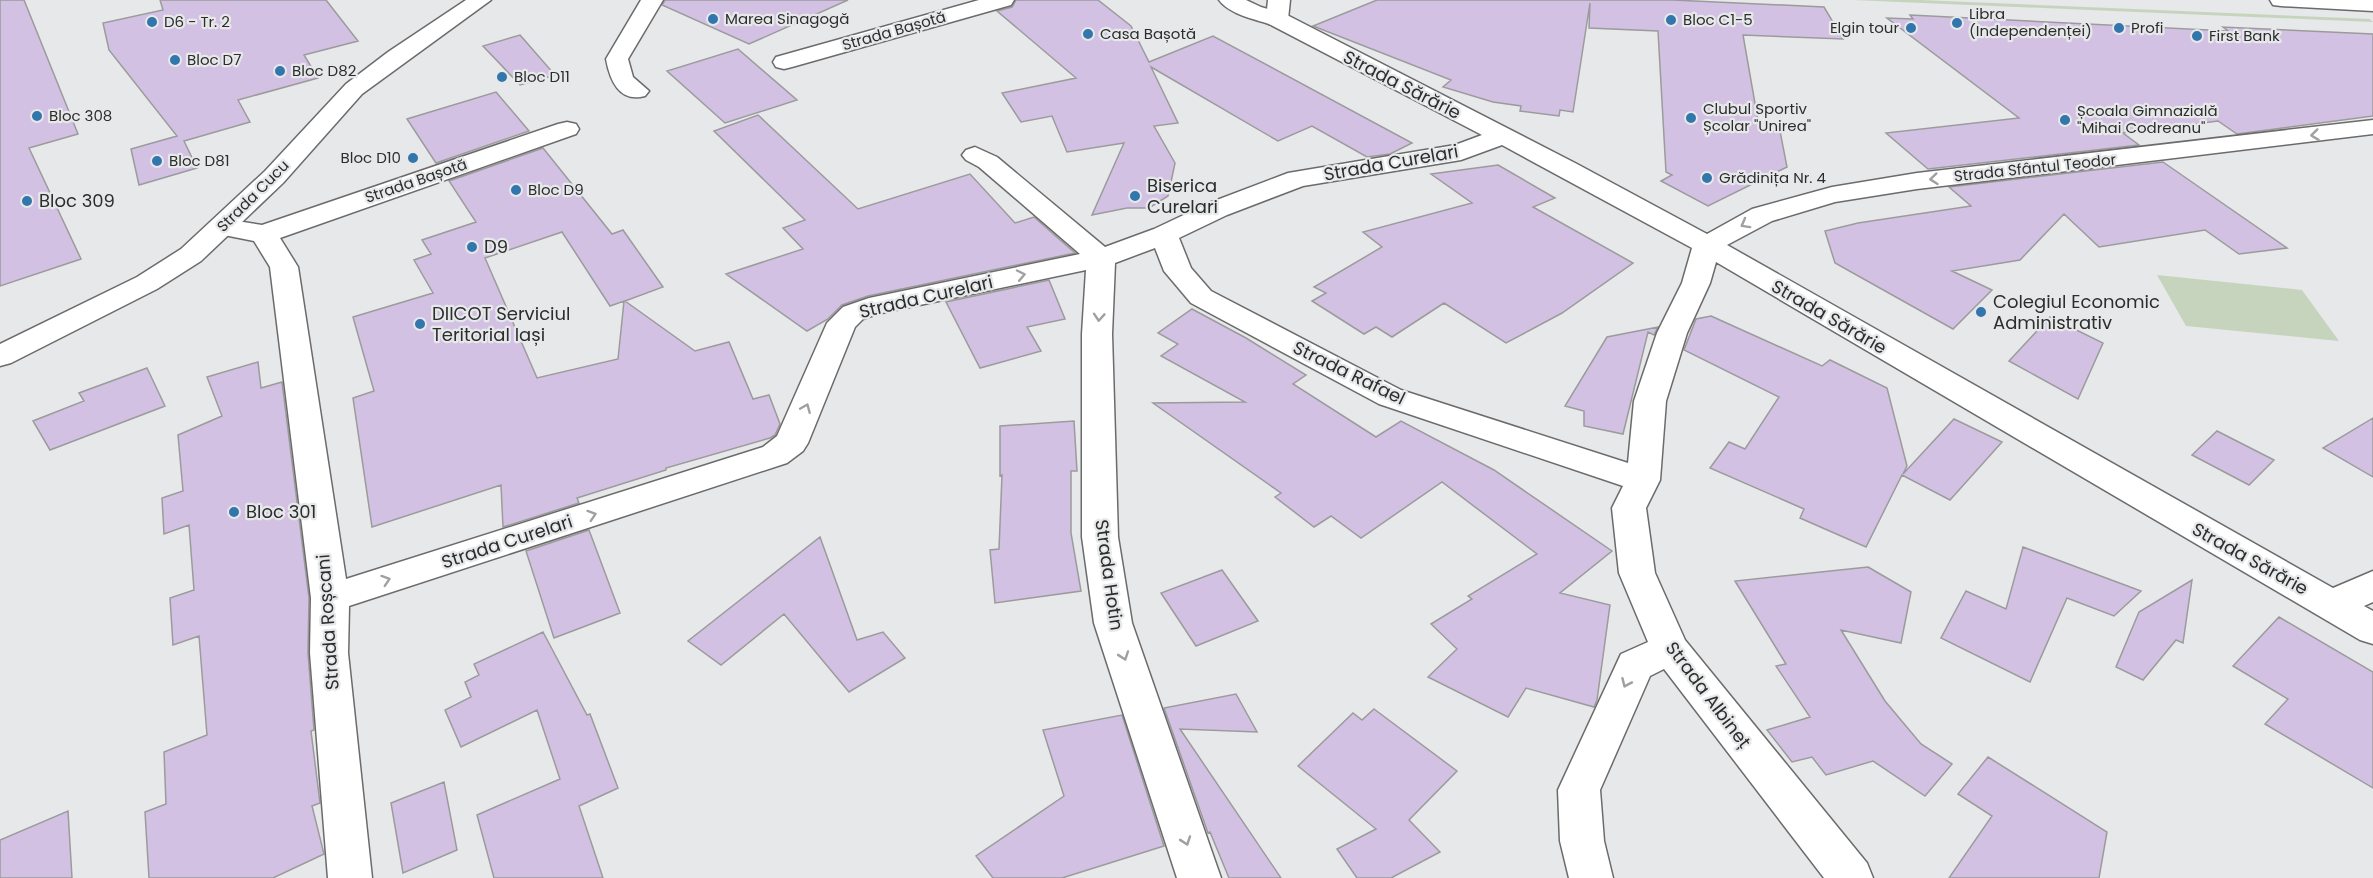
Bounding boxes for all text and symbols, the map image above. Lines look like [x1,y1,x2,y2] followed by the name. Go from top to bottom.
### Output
[1969,3,2092,41] place label: Libra (Independenței)
[840,6,948,55] street label: Strada Bașotă
[725,8,849,29] place label: Marea Sinagogă
[1683,9,1753,30] place label: Bloc C1-5
[164,11,230,32] place label: D6 - Tr. 2
[706,12,720,26] marker: Marea Sinagogă
[1664,13,1678,27] marker: Bloc C1-5
[145,15,159,29] marker: D6 - Tr. 2
[1950,16,1964,30] marker: Libra (Independenței)
[1830,17,1899,38] place label: Elgin tour
[2131,17,2164,38] place label: Profi
[1904,21,1918,35] marker: Elgin tour
[2112,21,2126,35] marker: Profi
[1100,23,1196,44] place label: Casa Bașotă
[2209,25,2280,46] place label: First Bank
[1081,27,1095,41] marker: Casa Bașotă
[2190,29,2204,43] marker: First Bank
[1339,44,1465,125] street label: Strada Sărărie
[187,49,241,70] place label: Bloc D7
[168,53,182,67] marker: Bloc D7
[292,60,356,81] place label: Bloc D82
[273,64,287,78] marker: Bloc D82
[514,66,570,87] place label: Bloc D11
[495,70,509,84] marker: Bloc D11
[1703,98,1811,136] place label: Clubul Sportiv Școlar "Unirea"
[2077,100,2218,138] place label: Școala Gimnazială "Mihai Codreanu"
[49,105,112,126] place label: Bloc 308
[30,109,44,123] marker: Bloc 308
[1684,111,1698,125] marker: Clubul Sportiv Școlar "Unirea"
[2058,113,2072,127] marker: Școala Gimnazială "Mihai Codreanu"
[2310,128,2320,140] one-way arrow
[1322,138,1460,187] street label: Strada Curelari
[341,147,401,168] place label: Bloc D10
[1953,149,2117,186] street label: Strada Sfântul Teodor
[169,150,229,171] place label: Bloc D81
[406,151,420,165] marker: Bloc D10
[362,153,470,208] street label: Strada Bașotă
[150,154,164,168] marker: Bloc D81
[212,155,293,236] street label: Strada Cucu
[1719,167,1826,188] place label: Grădinița Nr. 4
[1700,171,1714,185] marker: Grădinița Nr. 4
[1929,172,1938,185] one-way arrow
[1147,173,1218,219] place label: Biserica Curelari
[528,179,584,200] place label: Bloc D9
[509,183,523,197] marker: Bloc D9
[39,188,115,213] place label: Bloc 309
[1128,189,1142,203] marker: Biserica Curelari
[20,194,34,208] marker: Bloc 309
[1741,217,1751,228] one-way arrow
[484,234,508,259] place label: D9
[465,240,479,254] marker: D9
[857,269,995,324] street label: Strada Curelari
[1016,269,1026,282] one-way arrow
[1767,273,1891,360] street label: Strada Sărărie
[1993,289,2160,335] place label: Colegiul Economic Administrativ
[432,301,570,347] place label: DIICOT Serviciul Teritorial Iași
[1974,305,1988,319] marker: Colegiul Economic Administrativ
[1092,312,1105,321] one-way arrow
[413,317,427,331] marker: DIICOT Serviciul Teritorial Iași
[1289,335,1409,411] street label: Strada Rafael
[799,403,811,414] one-way arrow
[246,499,316,524] place label: Bloc 301
[227,505,241,519] marker: Bloc 301
[438,509,575,574] street label: Strada Curelari
[586,509,597,522] one-way arrow
[2188,516,2313,601] street label: Strada Sărărie
[1089,518,1130,632] street label: Strada Hotin
[310,553,345,691] street label: Strada Roșcani
[380,575,391,588] one-way arrow
[1660,636,1757,753] street label: Strada Albineț
[1117,650,1129,661] one-way arrow
[1622,676,1634,687] one-way arrow
[1179,835,1191,846] one-way arrow

